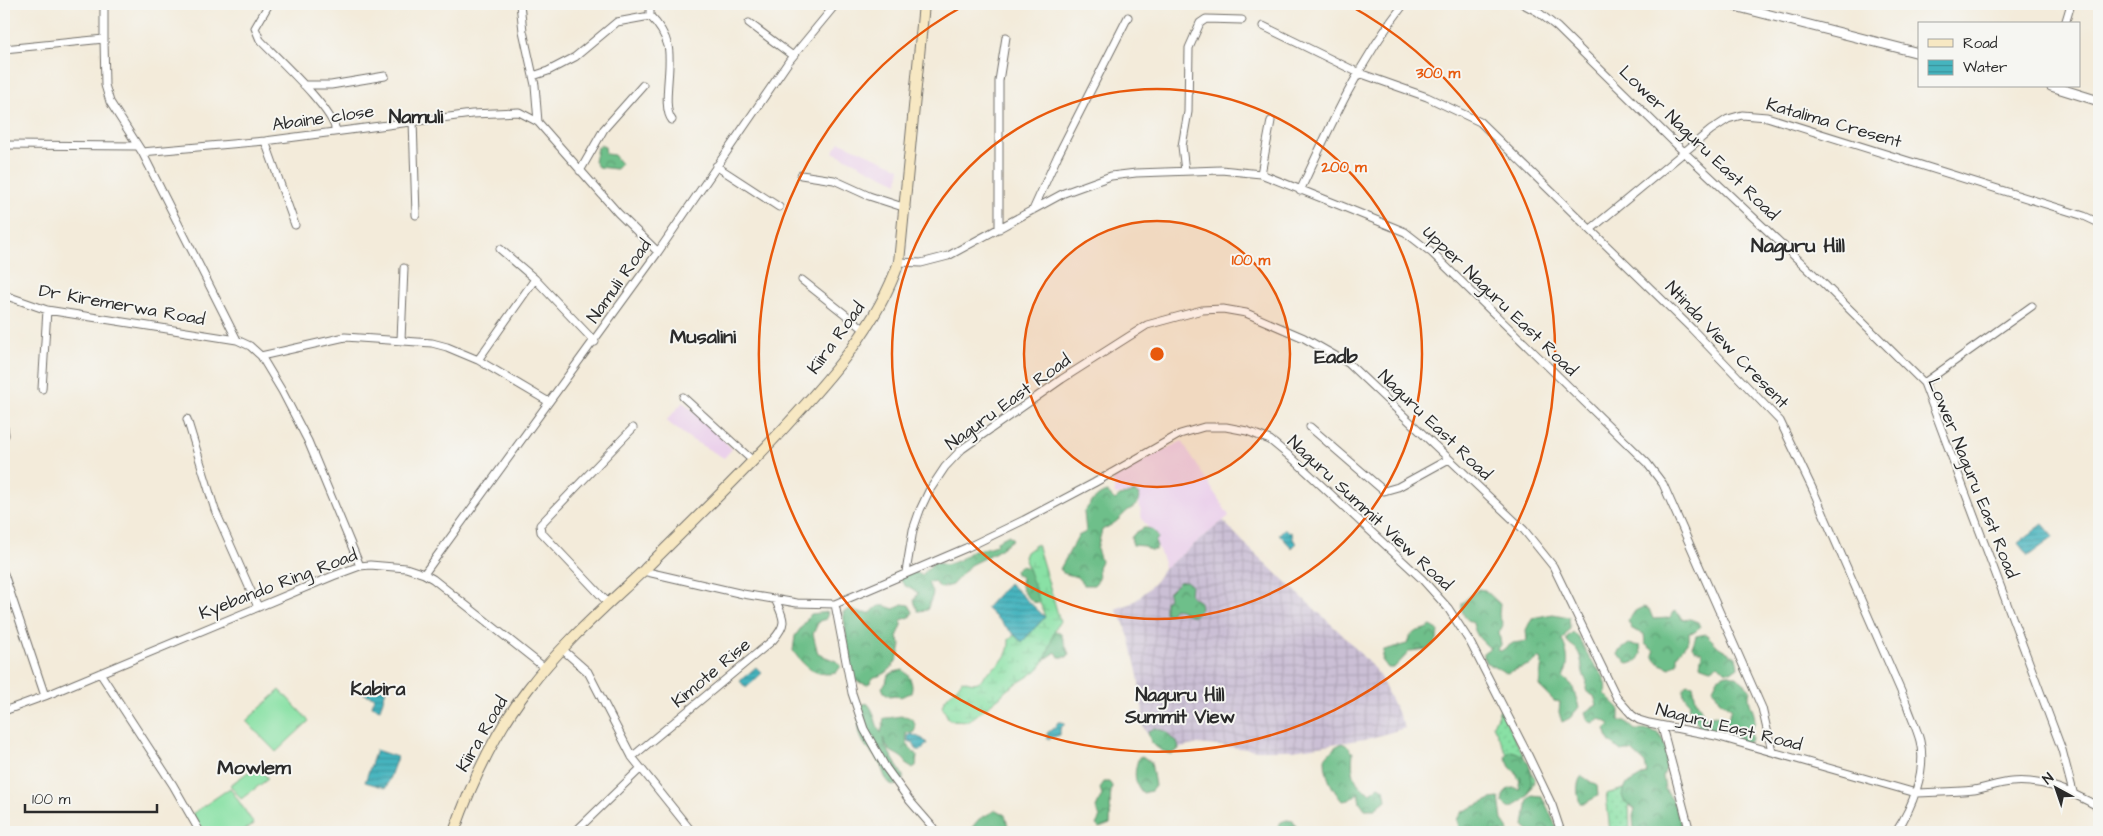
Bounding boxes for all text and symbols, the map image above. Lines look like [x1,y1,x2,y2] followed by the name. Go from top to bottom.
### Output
[1918,22,2080,88] legend
[1963,33,1998,54] text: Road
[1963,57,2007,78] text: Water
[1613,60,1785,227] street label: Lower Naguru East Road
[1415,63,1460,84] text: 300 m
[1763,92,1905,154] street label: Katalima Cresent
[270,98,376,138] street label: Abaine close
[389,103,444,131] district label: Namuli
[1320,157,1367,178] text: 200 m
[1416,220,1583,383] street label: Upper Naguru East Road
[1751,232,1845,261] district label: Naguru Hill
[581,234,657,328] street label: Namuli Road
[1232,250,1271,271] text: 100 m
[1659,276,1795,415] street label: Ntinda View Cresent
[37,278,207,332] street label: Dr Kiremerwa Road
[801,297,871,379] street label: Kiira Road
[670,323,737,351] district label: Musalini
[1314,343,1359,371] district label: Eadb
[1148,345,1166,363] centre of rings
[940,348,1077,457] street label: Naguru East Road
[1372,364,1498,487] street label: Naguru East Road
[1920,374,2025,582] street label: Lower Naguru East Road
[1281,430,1458,597] street label: Naguru Summit View Road
[195,542,361,627] street label: Kyebando Ring Road
[666,632,756,714] street label: Kimote Rise
[351,676,406,703] district label: Kabira
[1124,682,1235,731] district label: Naguru Hill Summit View
[450,691,514,777] street label: Kiira Road
[1653,697,1805,758] street label: Naguru East Road
[217,754,291,782] district label: Mowlem
[2030,764,2080,814] north arrow
[2038,768,2058,789] text: N
[25,781,158,813] scale bar
[32,789,71,810] text: 100 m

